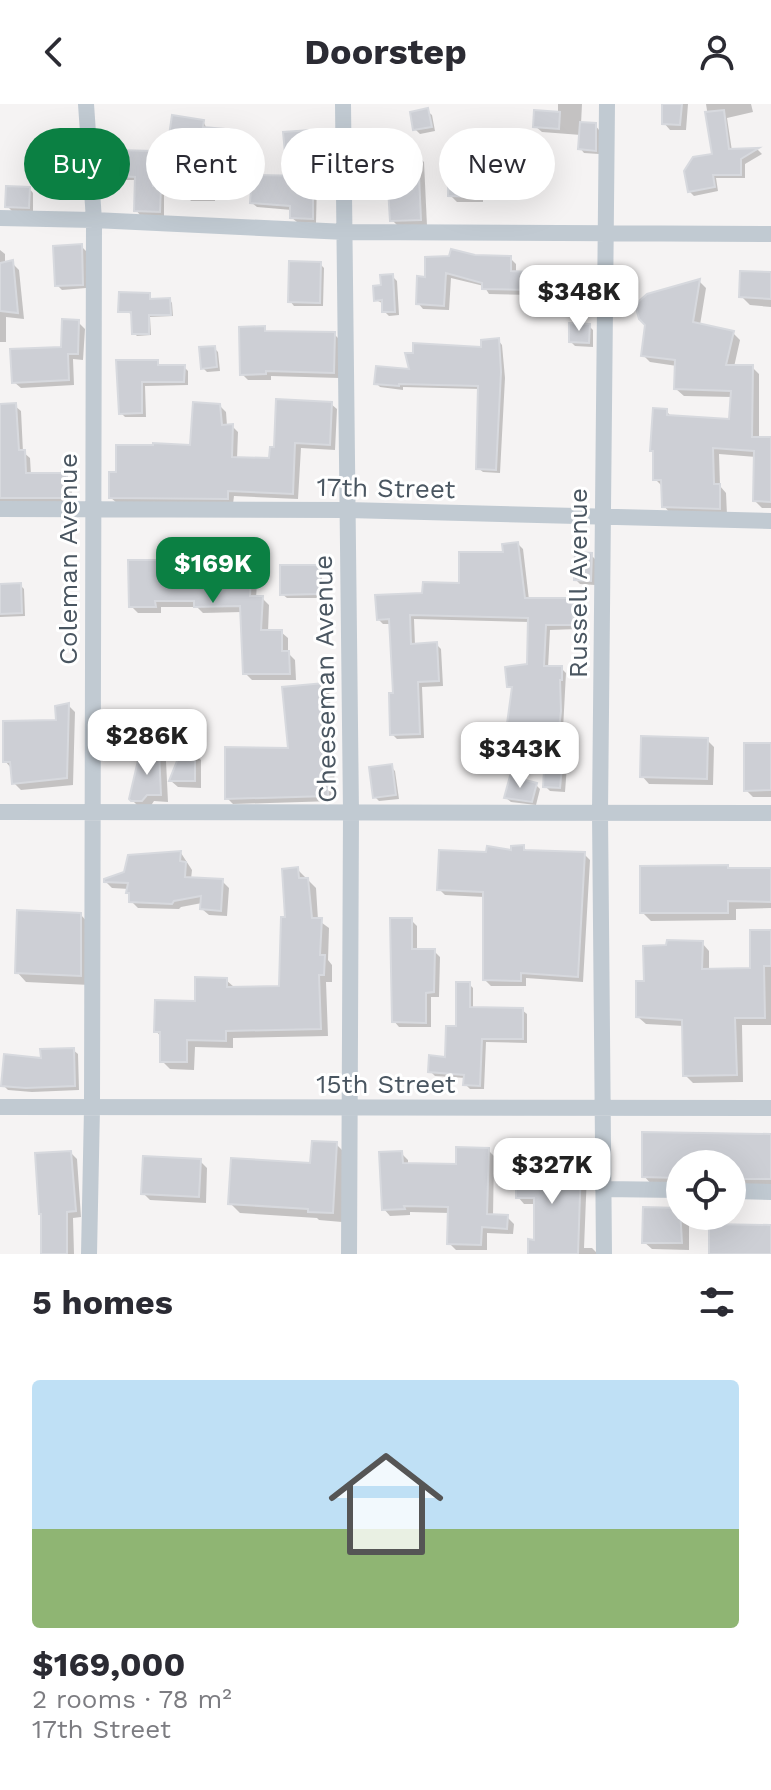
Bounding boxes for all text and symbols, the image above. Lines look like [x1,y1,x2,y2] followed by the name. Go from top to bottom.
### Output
[32,30,76,74] icon: back
[695,30,739,74] icon: person
[304,31,467,73] text: Doorstep
[24,128,130,200] chip: Buy
[146,128,265,200] chip: Rent
[281,128,423,200] chip: Filters
[439,128,555,200] chip: New
[523,265,635,333] pin: $348K
[537,276,621,306] text: $348K
[53,453,83,665] street label: Coleman Avenue
[316,472,456,504] street label: 17th Street
[563,488,593,678] street label: Russell Avenue
[157,537,269,605] pin: $169K
[174,548,252,578] text: $169K
[308,555,342,803] street label: Cheeseman Avenue
[91,709,203,777] pin: $286K
[106,720,188,750] text: $286K
[464,722,576,790] pin: $343K
[479,733,561,763] text: $343K
[316,1069,456,1099] street label: 15th Street
[496,1138,608,1206] pin: $327K
[512,1149,592,1179] text: $327K
[666,1150,746,1230] map controls
[666,1150,746,1230] button: locate
[695,1280,739,1324] icon: filters
[32,1282,173,1322] text: 5 homes
[314,1432,458,1576] icon: home
[32,1644,185,1684] text: $169,000
[32,1684,232,1714] text: 2 rooms · 78 m²
[32,1714,171,1744] text: 17th Street

